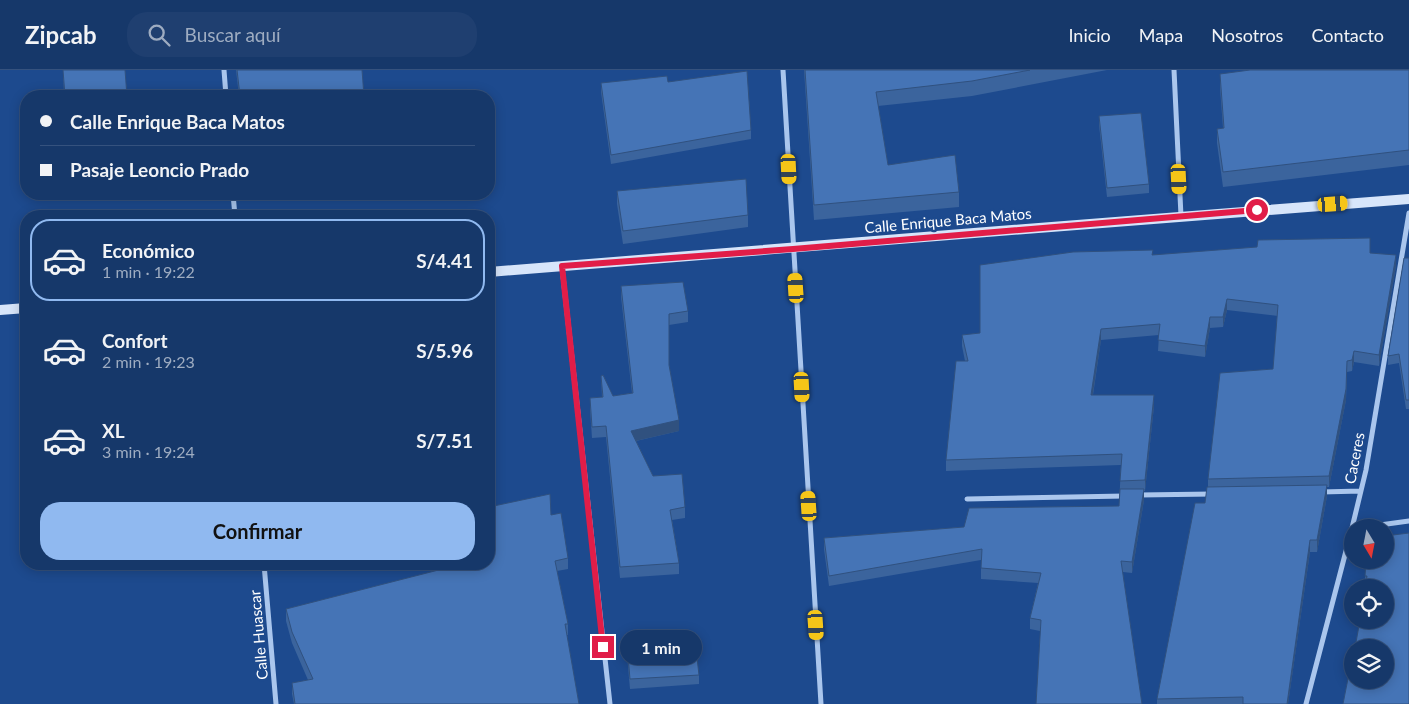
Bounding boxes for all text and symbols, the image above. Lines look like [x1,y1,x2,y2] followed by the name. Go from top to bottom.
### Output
[127,12,477,57] search box
[25,20,97,49] text: Zipcab
[145,21,173,49] icon: search
[185,23,281,46] text: Buscar aquí
[1068,24,1111,46] text: Inicio
[1139,24,1183,46] text: Mapa
[1211,24,1283,46] text: Nosotros
[1311,24,1384,46] text: Contacto
[70,110,285,133] text: Calle Enrique Baca Matos
[780,154,797,184] car
[70,158,249,181] text: Pasaje Leoncio Prado
[1170,164,1187,194] car
[1317,195,1348,213] car
[1246,199,1268,221] route start
[864,204,1032,236] street label: Calle Enrique Baca Matos
[42,238,87,283] icon: car
[102,239,195,262] text: Económico
[416,249,473,272] text: S/4.41
[102,262,195,281] text: 1 min · 19:22
[787,273,804,303] car
[42,328,87,373] icon: car
[102,329,167,352] text: Confort
[416,339,473,362] text: S/5.96
[102,352,195,371] text: 2 min · 19:23
[793,372,810,402] car
[42,418,87,463] icon: car
[102,419,125,442] text: XL
[416,429,473,452] text: S/7.51
[1340,431,1368,485] street label: Caceres
[102,442,195,461] text: 3 min · 19:24
[800,491,817,521] car
[40,502,475,560] button: Confirmar
[1344,519,1394,569] north arrow
[1344,519,1394,689] map controls
[1344,579,1394,629] button: locate
[245,589,271,681] street label: Calle Huascar
[807,610,824,640] car
[620,630,703,664] callout: 1 min
[592,636,614,658] route end
[641,638,681,657] text: 1 min
[1344,639,1394,689] button: layers

